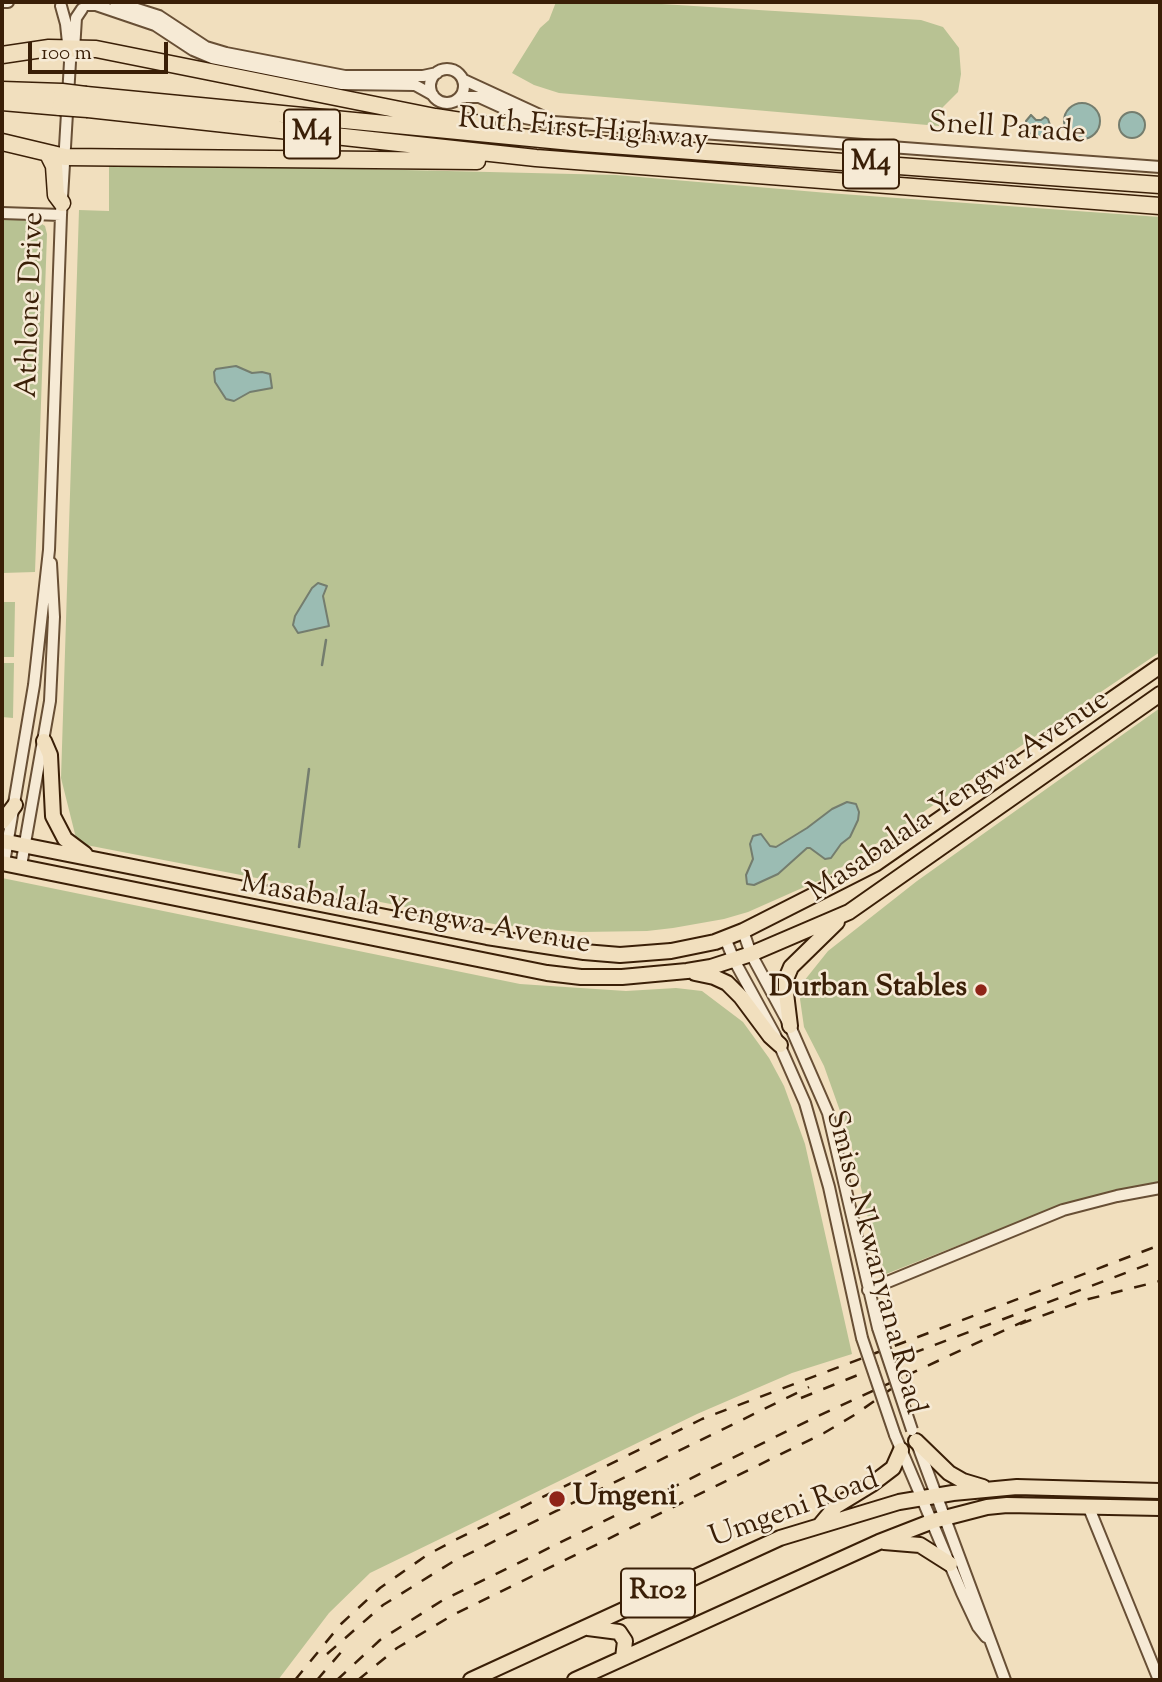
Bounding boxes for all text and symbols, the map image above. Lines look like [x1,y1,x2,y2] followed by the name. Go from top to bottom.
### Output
[32,28,172,72] scale bar
[41,39,92,69] text: 100 m
[456,103,710,161] street label: Ruth First Highway
[927,108,1087,154] street label: Snell Parade
[284,110,340,158] road number: M4
[843,140,899,188] road number: M4
[12,211,54,399] street label: Athlone Drive
[803,684,1117,912] street label: Masabalala Yengwa Avenue
[237,867,593,965] street label: Masabalala Yengwa Avenue
[769,972,967,1008] place label: Durban Stables
[973,982,989,998] marker: Durban Stables
[815,1107,931,1419] street label: Smiso Nkwanyana Road
[705,1464,885,1558] street label: Umgeni Road
[573,1481,677,1517] place label: Umgeni
[547,1489,567,1509] marker: Umgeni
[621,1568,695,1618] road number: R102

